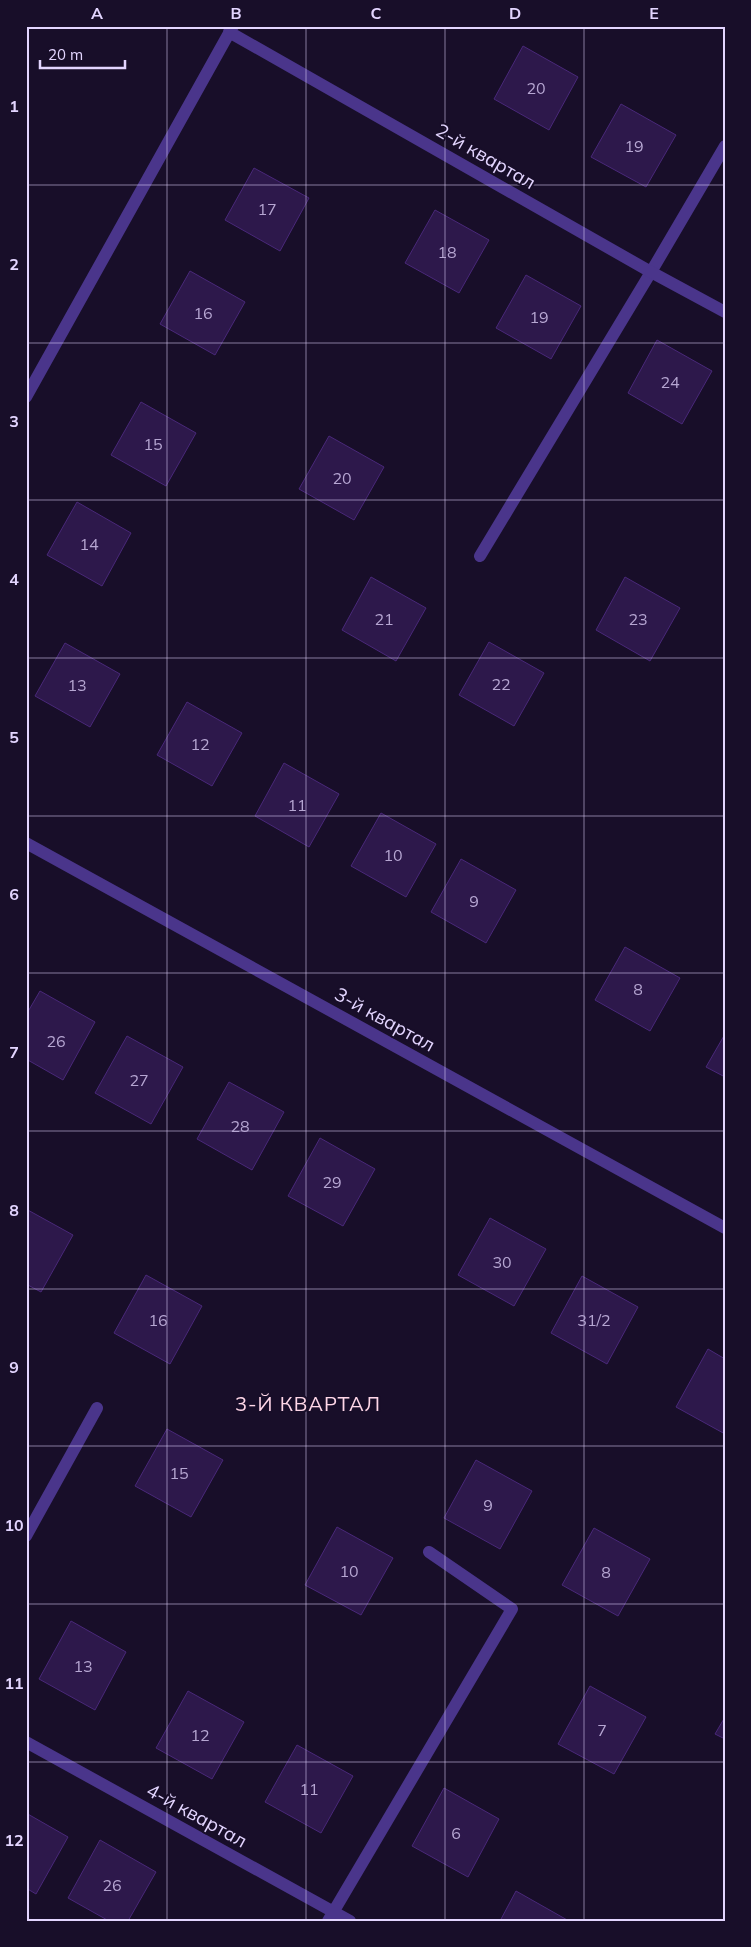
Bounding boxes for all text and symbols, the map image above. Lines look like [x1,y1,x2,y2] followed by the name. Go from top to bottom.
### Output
[91,3,103,23] text: A
[230,3,242,23] text: B
[371,3,382,23] text: C
[509,3,521,23] text: D
[649,3,659,23] text: E
[40,38,125,70] scale bar
[48,45,83,64] text: 20 m
[526,78,546,98] house number: 20
[9,96,19,116] text: 1
[432,118,540,194] street label: 2-й квартал
[624,136,644,156] house number: 19
[257,199,277,219] house number: 17
[437,242,457,262] house number: 18
[9,254,19,274] text: 2
[193,303,213,323] house number: 16
[529,307,549,327] house number: 19
[660,372,680,392] house number: 24
[9,411,19,431] text: 3
[143,434,163,454] house number: 15
[332,468,352,488] house number: 20
[79,534,99,554] house number: 14
[9,569,19,589] text: 4
[374,609,394,629] house number: 21
[628,609,648,629] house number: 23
[491,674,511,694] house number: 22
[67,675,87,695] house number: 13
[9,727,19,747] text: 5
[190,734,210,754] house number: 12
[287,795,307,815] house number: 11
[383,845,403,865] house number: 10
[9,884,19,904] text: 6
[469,891,479,911] house number: 9
[633,979,643,999] house number: 8
[331,982,439,1056] street label: 3-й квартал
[46,1031,66,1051] house number: 26
[9,1042,19,1062] text: 7
[129,1070,149,1090] house number: 27
[230,1116,250,1136] house number: 28
[322,1172,342,1192] house number: 29
[9,1200,19,1220] text: 8
[492,1252,512,1272] house number: 30
[148,1310,168,1330] house number: 16
[577,1310,611,1330] house number: 31/2
[9,1357,19,1377] text: 9
[235,1391,381,1416] district label: 3-Й КВАРТАЛ
[169,1463,189,1483] house number: 15
[483,1495,493,1515] house number: 9
[4,1515,24,1535] text: 10
[339,1561,359,1581] house number: 10
[601,1562,611,1582] house number: 8
[73,1656,93,1676] house number: 13
[4,1673,24,1693] text: 11
[597,1720,607,1740] house number: 7
[190,1725,210,1745] house number: 12
[143,1778,251,1852] street label: 4-й квартал
[299,1779,319,1799] house number: 11
[451,1823,461,1843] house number: 6
[4,1830,24,1850] text: 12
[102,1875,122,1895] house number: 26

